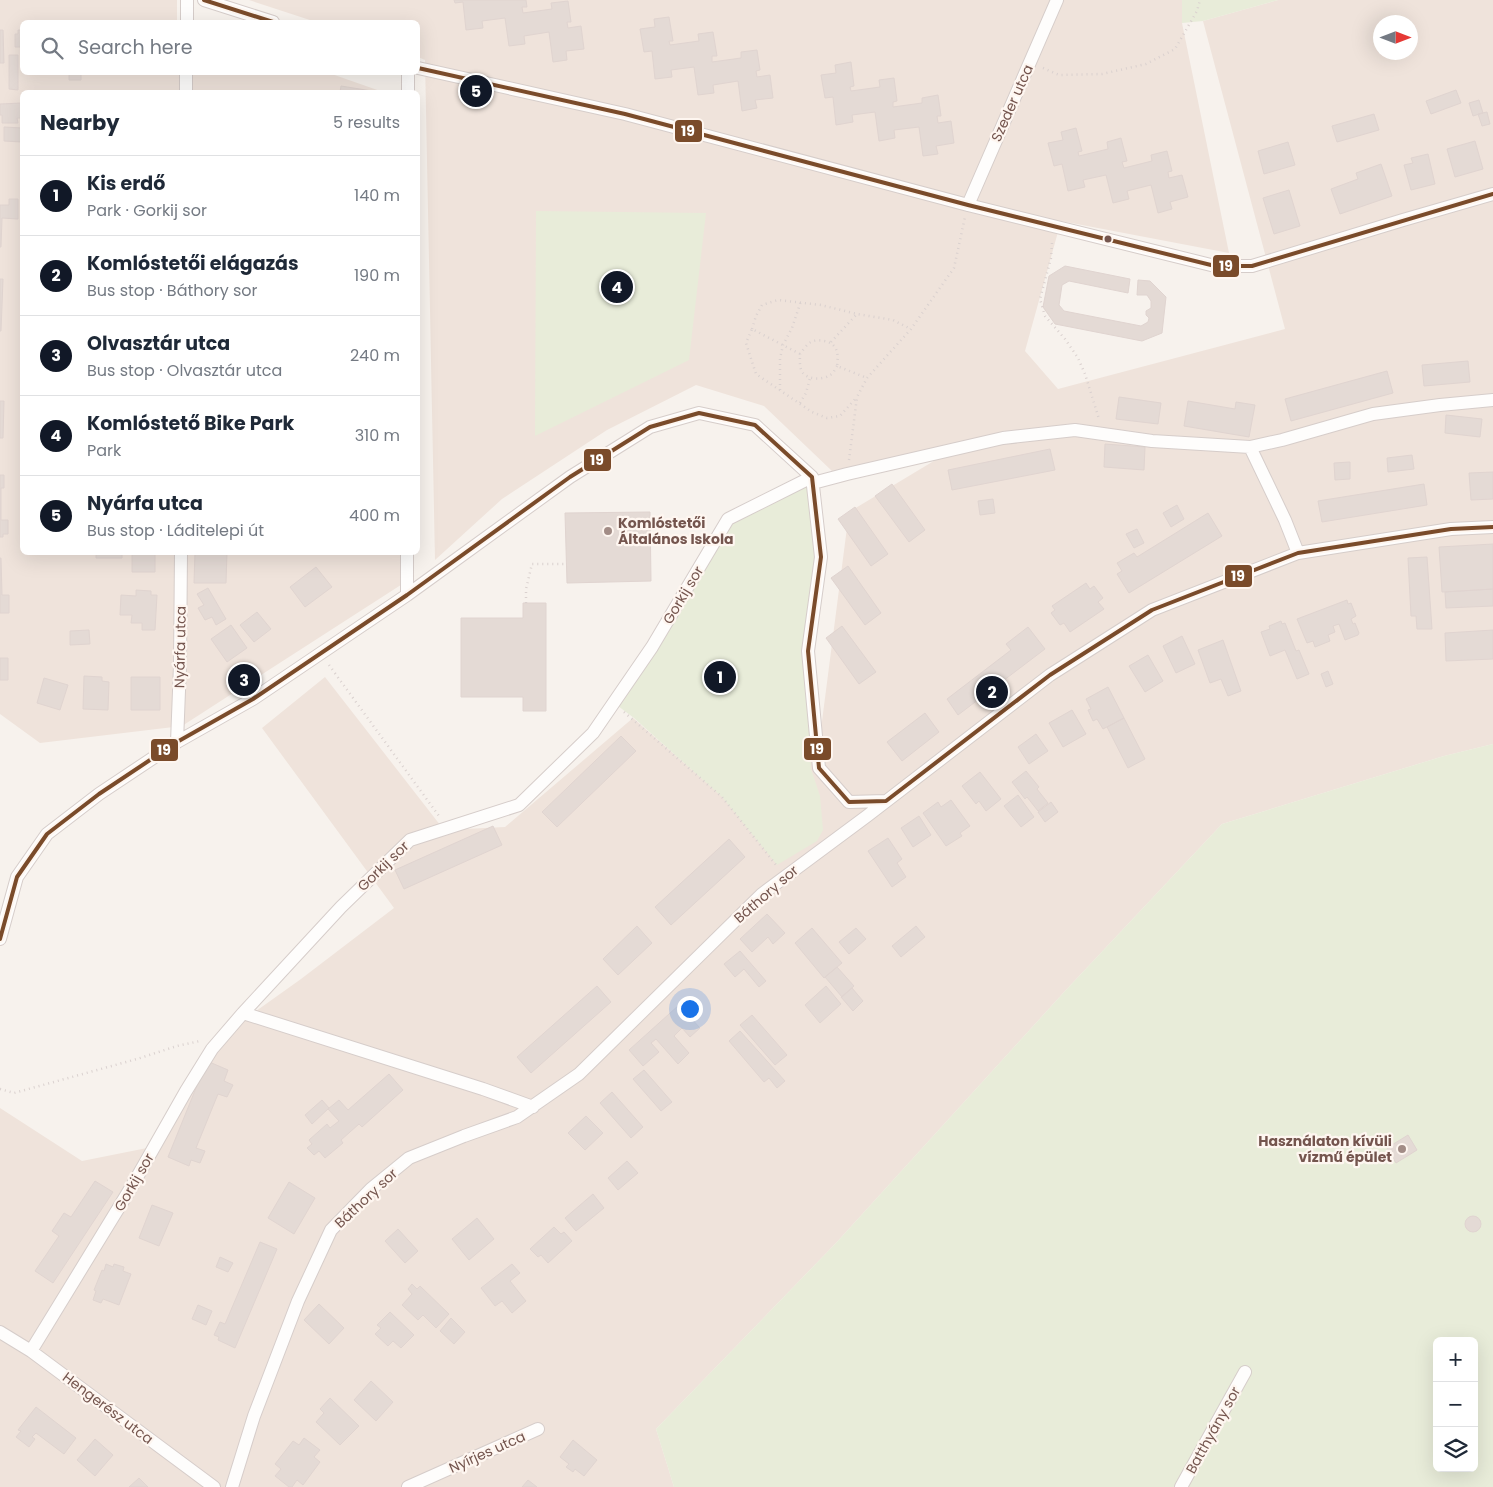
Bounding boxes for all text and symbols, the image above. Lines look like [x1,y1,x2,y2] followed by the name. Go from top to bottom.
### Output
[1373,15,1418,60] north arrow
[20,20,420,75] search box
[38,34,66,62] icon: search
[78,34,192,61] text: Search here
[986,61,1038,145] street label: Szeder utca
[460,72,492,110] pin: 5
[40,108,120,137] text: Nearby
[333,111,400,134] text: 5 results
[674,119,703,143] line badge: 19
[681,121,695,141] text: 19
[87,170,165,197] text: Kis erdő
[53,184,59,207] text: 1
[354,184,400,207] text: 140 m
[87,199,207,222] text: Park · Gorkij sor
[1103,234,1113,244] unlabelled marker
[87,250,299,277] text: Komlóstetői elágazás
[1212,254,1240,278] line badge: 19
[1219,256,1233,276] text: 19
[51,264,61,287] text: 2
[354,264,400,287] text: 190 m
[601,268,633,306] pin: 4
[87,279,258,302] text: Bus stop · Báthory sor
[87,330,230,357] text: Olvasztár utca
[51,344,61,367] text: 3
[350,344,400,367] text: 240 m
[87,359,282,382] text: Bus stop · Olvasztár utca
[87,410,294,437] text: Komlóstető Bike Park
[51,424,61,447] text: 4
[355,424,400,447] text: 310 m
[87,439,121,462] text: Park
[583,448,612,472] line badge: 19
[590,450,604,470] text: 19
[87,490,203,517] text: Nyárfa utca
[51,504,61,527] text: 5
[349,504,400,527] text: 400 m
[618,513,734,549] place label: Komlóstetői Általános Iskola
[87,519,264,542] text: Bus stop · Láditelepi út
[602,525,614,537] marker: Komlóstetői Általános Iskola
[658,562,708,628] street label: Gorkij sor
[1224,564,1253,588] line badge: 19
[1231,566,1245,586] text: 19
[169,606,191,688] street label: Nyárfa utca
[704,658,736,696] pin: 1
[228,661,260,699] pin: 3
[976,673,1008,711] pin: 2
[803,737,832,761] line badge: 19
[150,738,179,762] line badge: 19
[810,739,824,759] text: 19
[157,740,171,760] text: 19
[353,836,413,896] street label: Gorkij sor
[729,860,803,928] street label: Báthory sor
[677,996,703,1022] your location
[1258,1131,1392,1167] place label: Használaton kívüli vízmű épület
[1396,1143,1408,1155] marker: Használaton kívüli vízmű épület
[109,1149,159,1215] street label: Gorkij sor
[330,1164,402,1232] street label: Báthory sor
[1433,1337,1478,1472] map controls
[1433,1337,1478,1382] button: +
[59,1367,157,1449] street label: Hengerész utca
[1433,1382,1478,1427] button: −
[1181,1383,1245,1477] street label: Batthyány sor
[446,1426,528,1478] street label: Nyírjes utca
[1433,1427,1478,1472] button: layers

